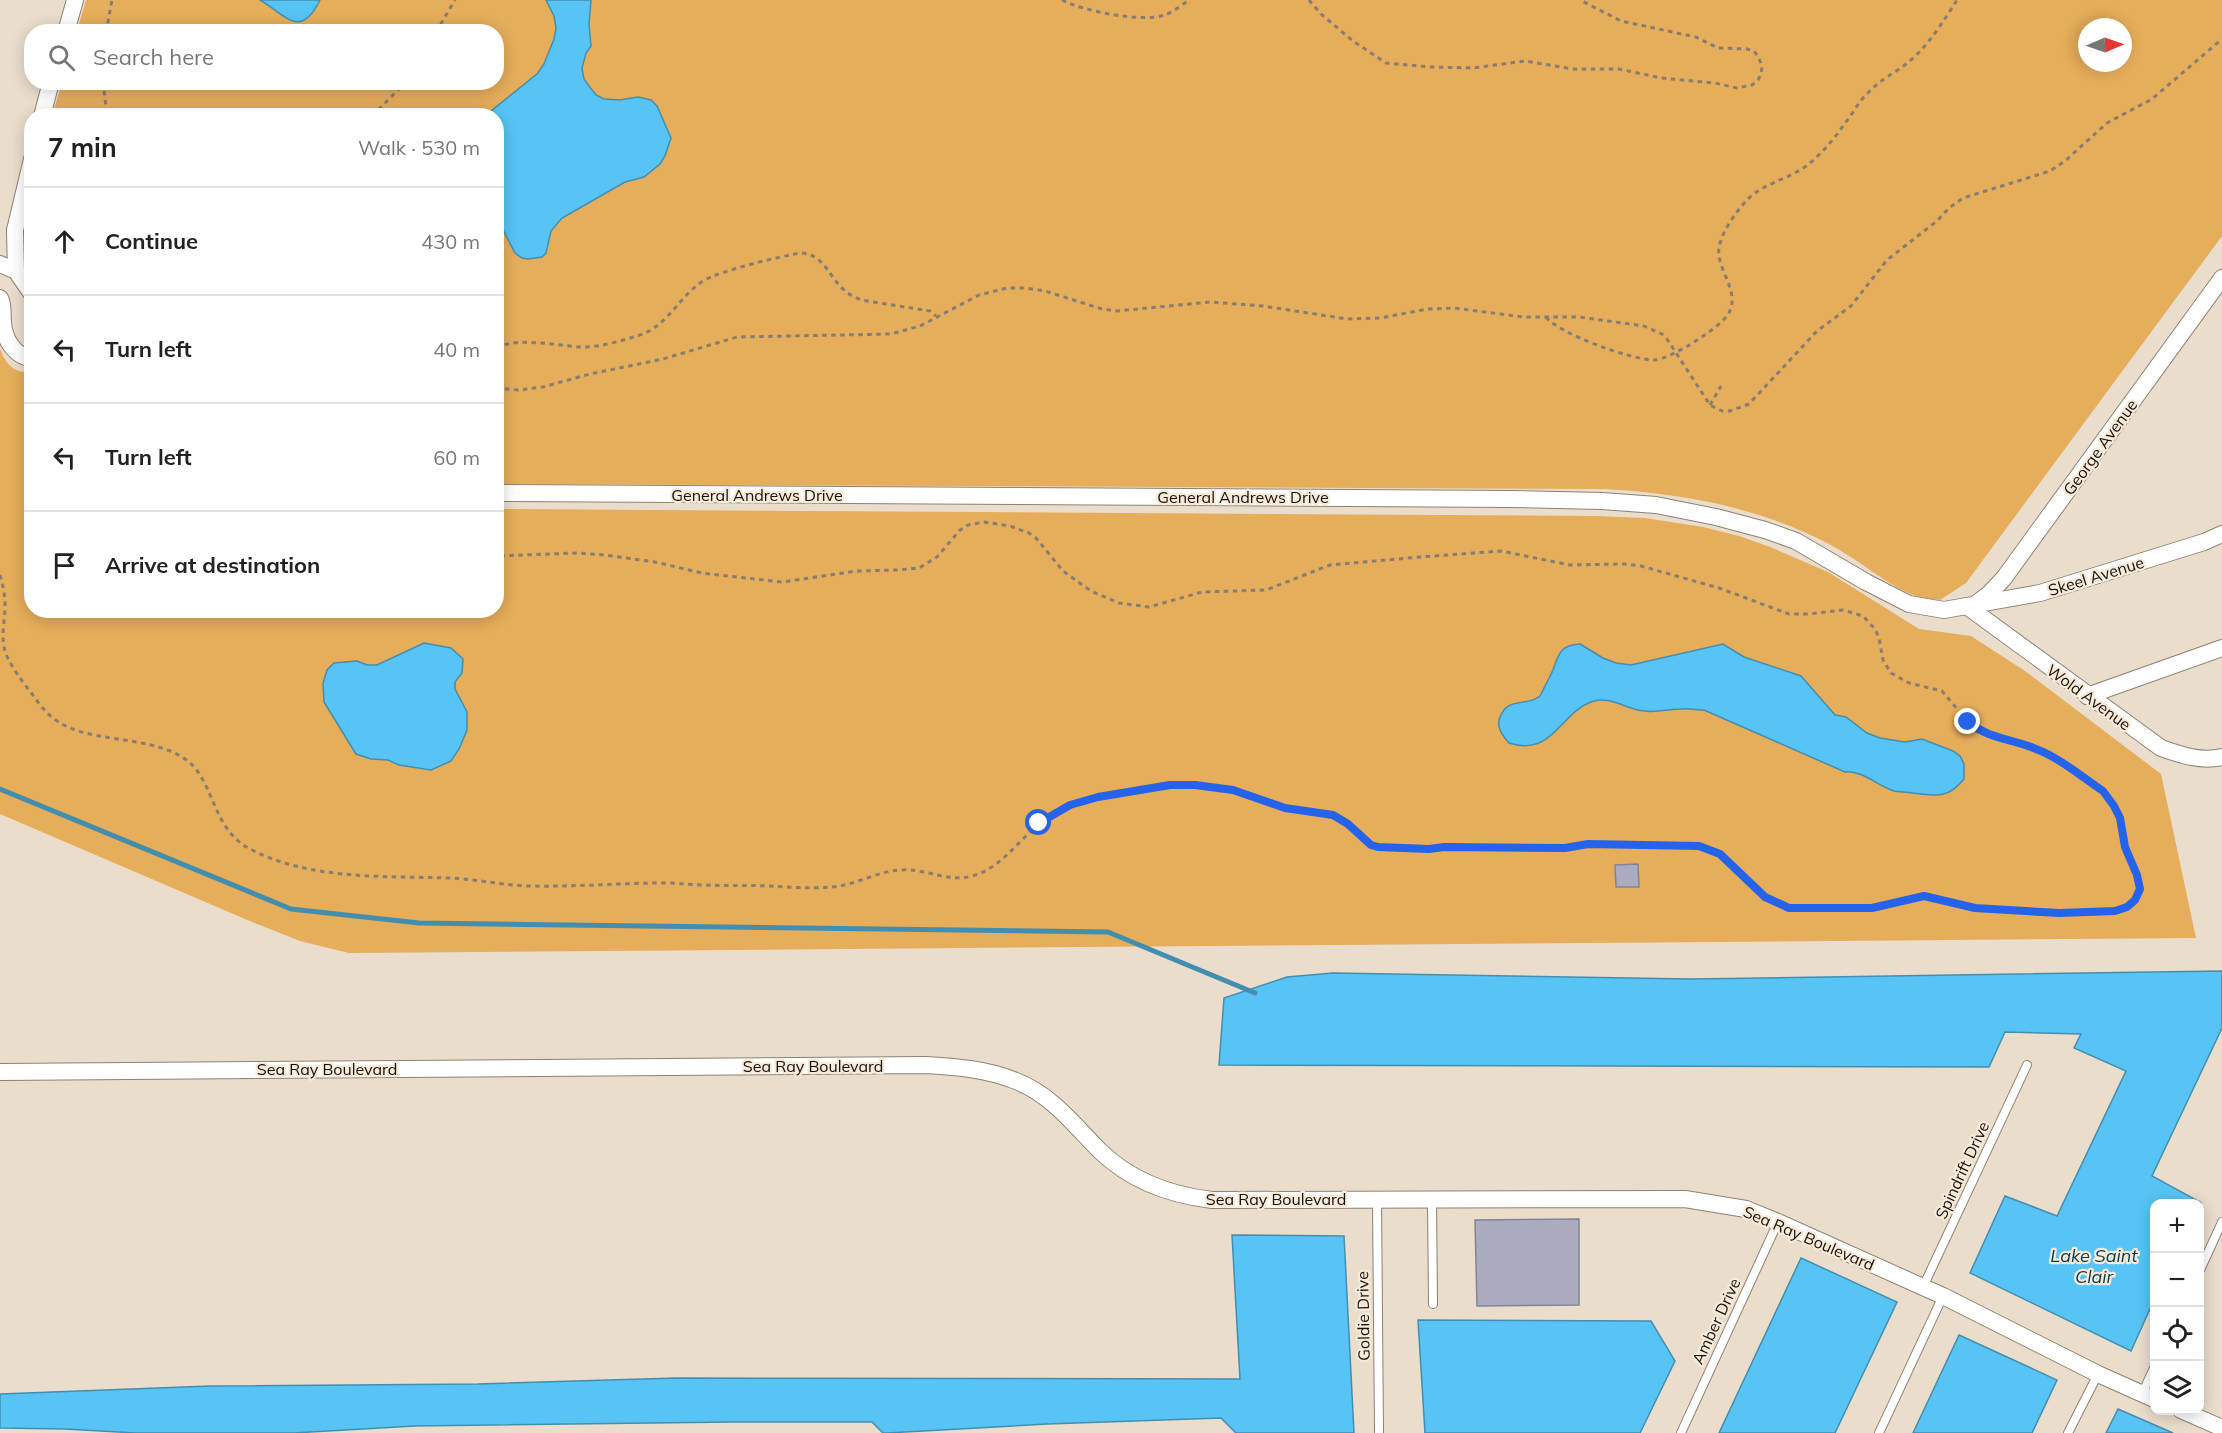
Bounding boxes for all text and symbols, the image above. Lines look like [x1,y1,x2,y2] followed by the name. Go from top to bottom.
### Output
[2078,18,2132,72] north arrow
[24,24,504,90] search box
[45,41,78,74] icon: search
[93,43,214,71] text: Search here
[48,131,117,164] text: 7 min
[358,135,480,160] text: Walk · 530 m
[48,225,81,258] icon: ahead
[105,227,198,255] text: Continue
[421,229,480,254] text: 430 m
[48,333,81,366] icon: left
[105,335,192,363] text: Turn left
[433,337,480,362] text: 40 m
[2059,395,2141,499] street label: George Avenue
[48,441,81,474] icon: left
[105,443,192,471] text: Turn left
[433,445,480,470] text: 60 m
[671,485,843,505] street label: General Andrews Drive
[1157,487,1329,507] street label: General Andrews Drive
[48,549,81,582] icon: arrive
[105,551,320,579] text: Arrive at destination
[2046,552,2146,600] street label: Skeel Avenue
[2043,660,2135,734] street label: Wold Avenue
[1954,708,1980,734] route end
[1025,809,1051,835] route start
[743,1056,883,1076] street label: Sea Ray Boulevard
[257,1059,397,1079] street label: Sea Ray Boulevard
[1931,1118,1993,1222] street label: Spindrift Drive
[1206,1189,1346,1209] street label: Sea Ray Boulevard
[2150,1199,2204,1415] map controls
[2150,1199,2204,1253] button: +
[1740,1201,1878,1275] street label: Sea Ray Boulevard
[2050,1244,2138,1288] water label: Lake Saint Clair
[2150,1253,2204,1307] button: −
[1352,1271,1374,1361] street label: Goldie Drive
[1687,1275,1745,1367] street label: Amber Drive
[2150,1307,2204,1361] button: locate
[2150,1361,2204,1415] button: layers

